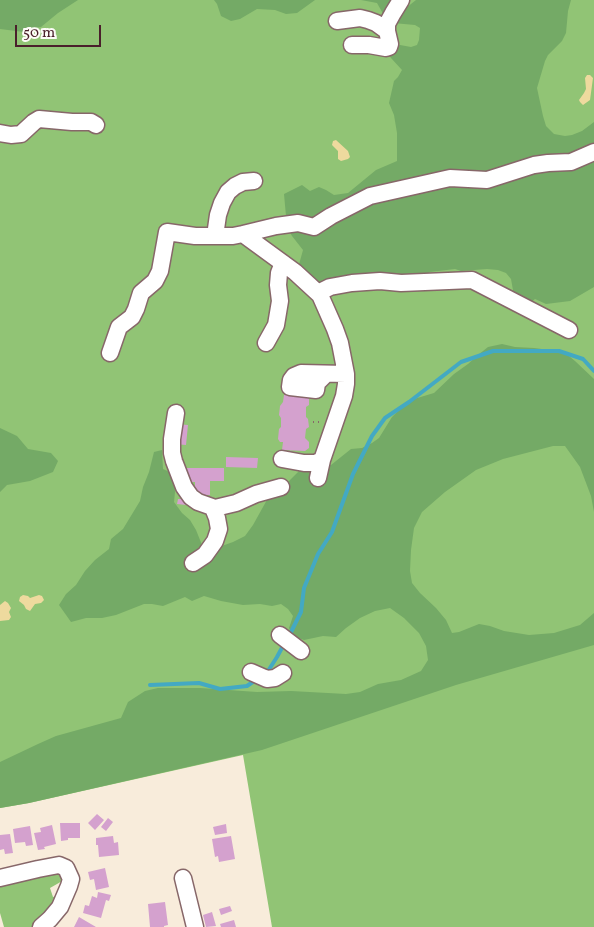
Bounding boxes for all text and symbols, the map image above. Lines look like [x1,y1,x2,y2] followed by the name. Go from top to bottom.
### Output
[18,15,104,47] scale bar
[23,23,55,44] text: 50 m

